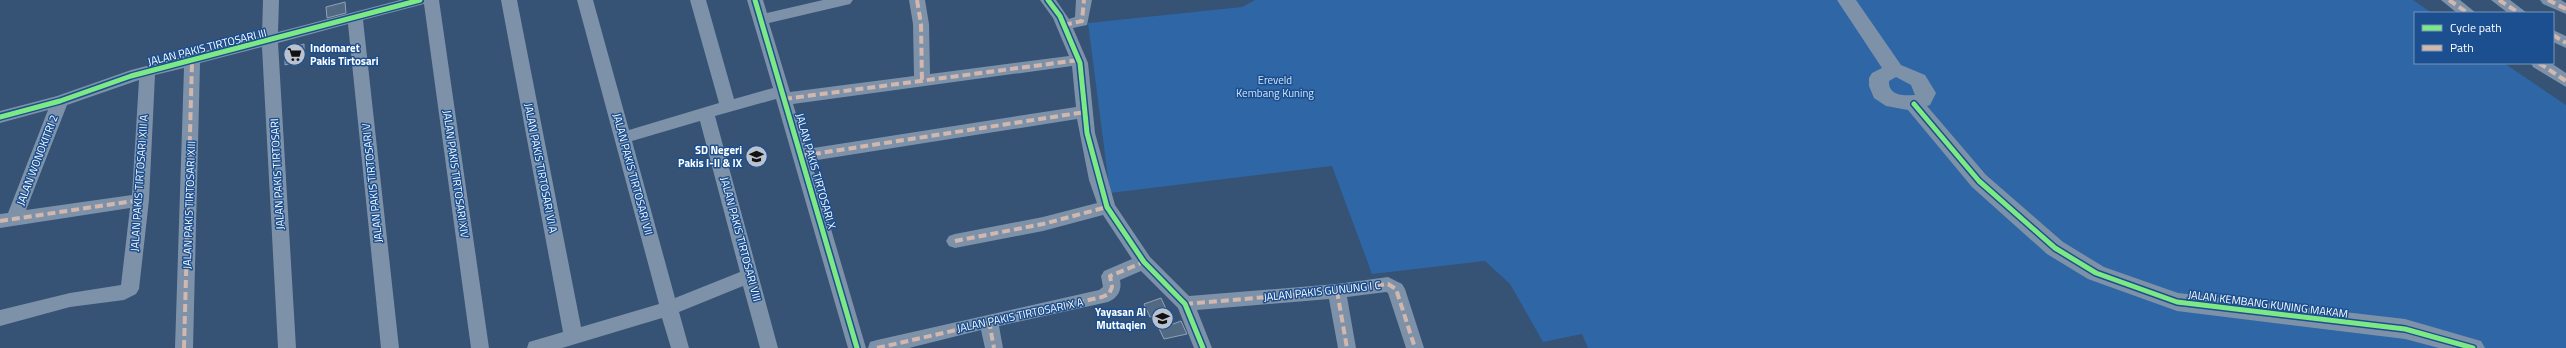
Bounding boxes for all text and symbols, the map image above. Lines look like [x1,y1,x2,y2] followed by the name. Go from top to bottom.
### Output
[2414,12,2554,64] legend
[2450,18,2502,37] text: Cycle path
[146,24,268,70] street label: JALAN PAKIS TIRTOSARI III
[2450,38,2474,57] text: Path
[310,40,379,69] place label: Indomaret Pakis Tirtosari
[281,41,307,67] supermarket icon: Indomaret Pakis Tirtosari
[1236,72,1314,101] park label: Ereveld Kembang Kuning
[521,102,562,235] street label: JALAN PAKIS TIRTOSARI VI A
[439,109,473,240] street label: JALAN PAKIS TIRTOSARI XIV
[609,111,657,237] street label: JALAN PAKIS TIRTOSARI VII
[792,111,840,231] street label: JALAN PAKIS TIRTOSARI X
[12,112,62,208] street label: JALAN WONOKITRI 2
[126,114,152,252] street label: JALAN PAKIS TIRTOSARI XIII A
[266,118,288,230] street label: JALAN PAKIS TIRTOSARI
[358,122,386,244] street label: JALAN PAKIS TIRTOSARI V
[179,141,199,269] street label: JALAN PAKIS TIRTOSARI XIII
[678,142,743,171] place label: SD Negeri Pakis I-II & IX
[744,143,770,169] school or university icon: SD Negeri Pakis I-II & IX
[717,175,765,303] street label: JALAN PAKIS TIRTOSARI VIII
[1263,277,1381,305] street label: JALAN PAKIS GUNUNG I C
[2187,286,2349,322] street label: JALAN KEMBANG KUNING MAKAM
[955,294,1085,336] street label: JALAN PAKIS TIRTOSARI X A
[1095,304,1146,333] place label: Yayasan Al Muttaqien
[1149,305,1175,331] school or university icon: Yayasan Al Muttaqien

